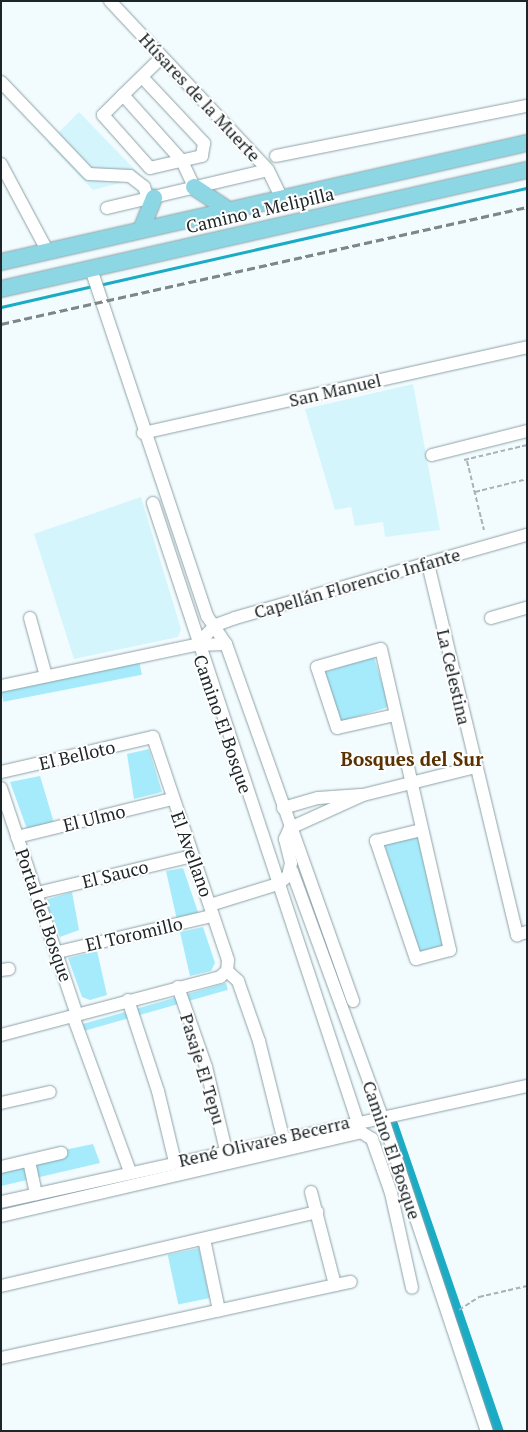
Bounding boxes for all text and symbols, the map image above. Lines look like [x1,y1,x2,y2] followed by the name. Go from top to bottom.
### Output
[135,28,265,166] street label: Húsares de la Muerte
[184,182,336,238] street label: Camino a Melipilla
[287,369,383,411] street label: San Manuel
[251,543,463,623] street label: Capellán Florencio Infante
[432,627,476,727] street label: La Celestina
[189,652,257,796] street label: Camino El Bosque
[37,736,117,774] street label: El Belloto
[341,748,483,770] district label: Bosques del Sur
[61,800,127,836] street label: El Ulmo
[167,808,217,900] street label: El Avellano
[11,846,77,984] street label: Portal del Bosque
[80,855,150,893] street label: El Sauco
[83,912,185,956] street label: El Toromillo
[176,1011,230,1127] street label: Pasaje El Tepu
[358,1078,426,1222] street label: Camino El Bosque
[176,1111,352,1171] street label: René Olivares Becerra

